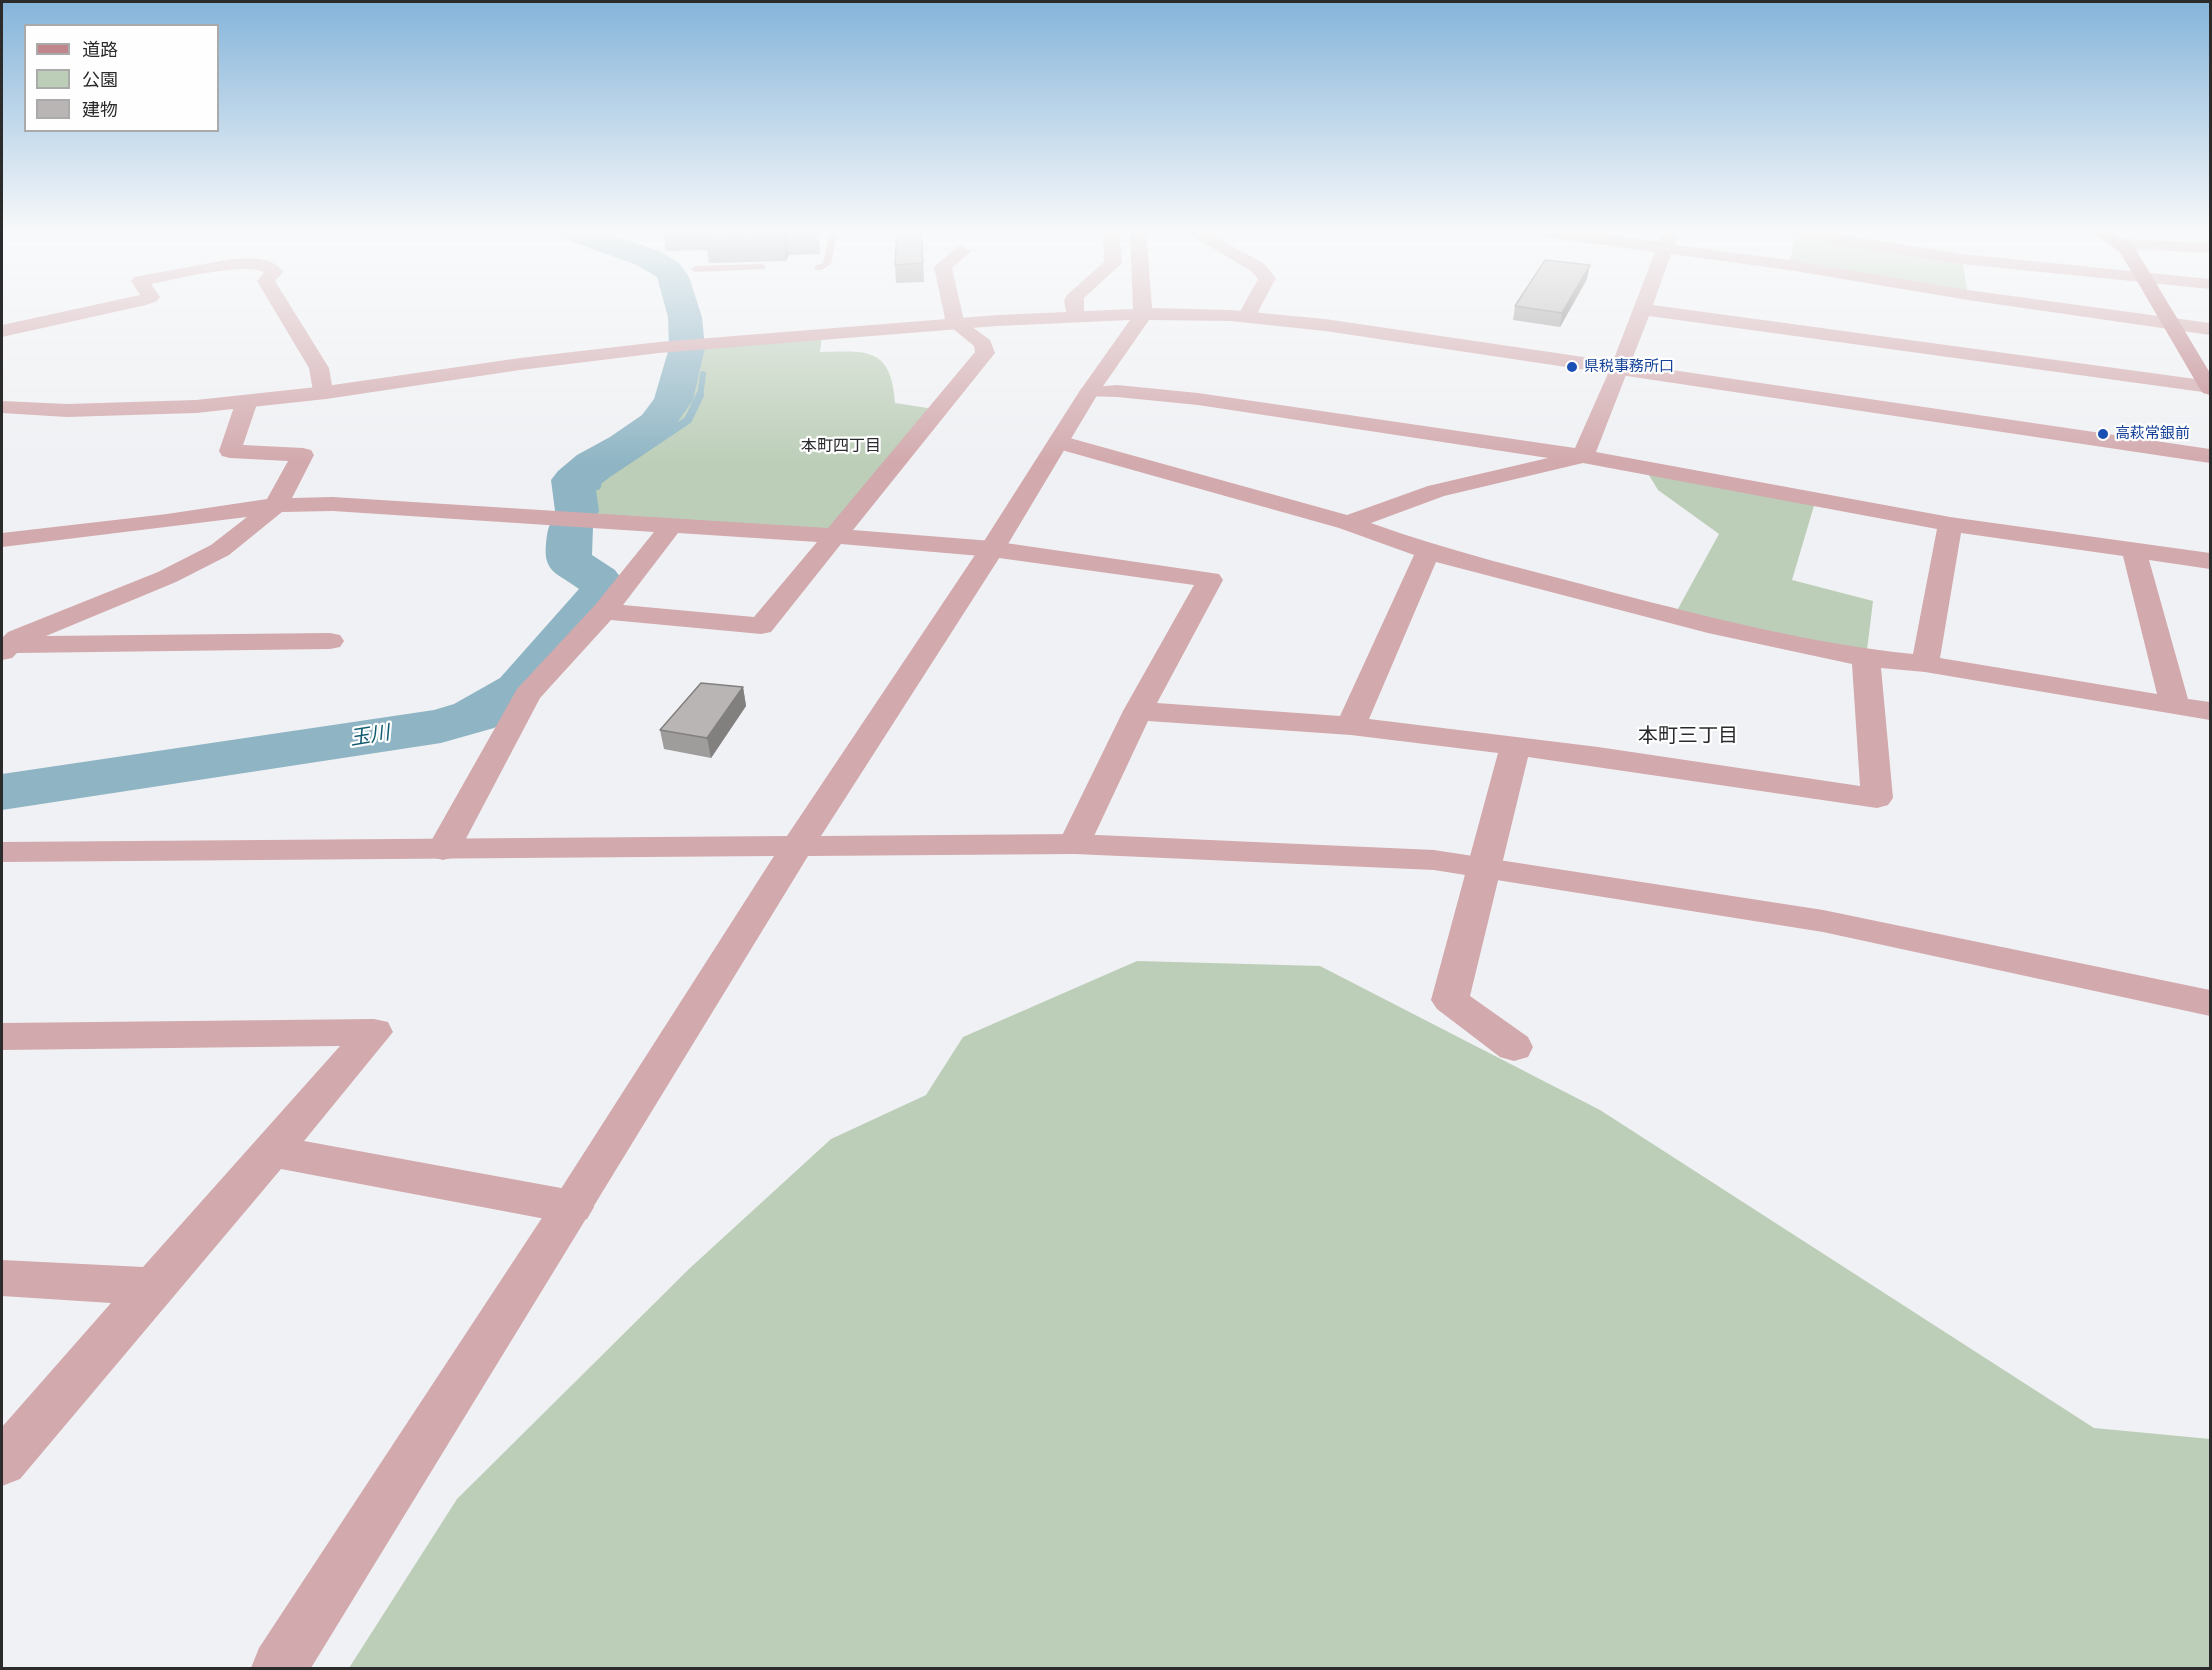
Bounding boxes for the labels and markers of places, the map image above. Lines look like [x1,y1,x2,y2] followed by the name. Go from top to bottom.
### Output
[1584,358,1674,376] place label: 県税事務所口
[1565,360,1579,374] marker: 県税事務所口
[2115,425,2190,443] place label: 高萩常銀前
[2096,427,2110,441] marker: 高萩常銀前

